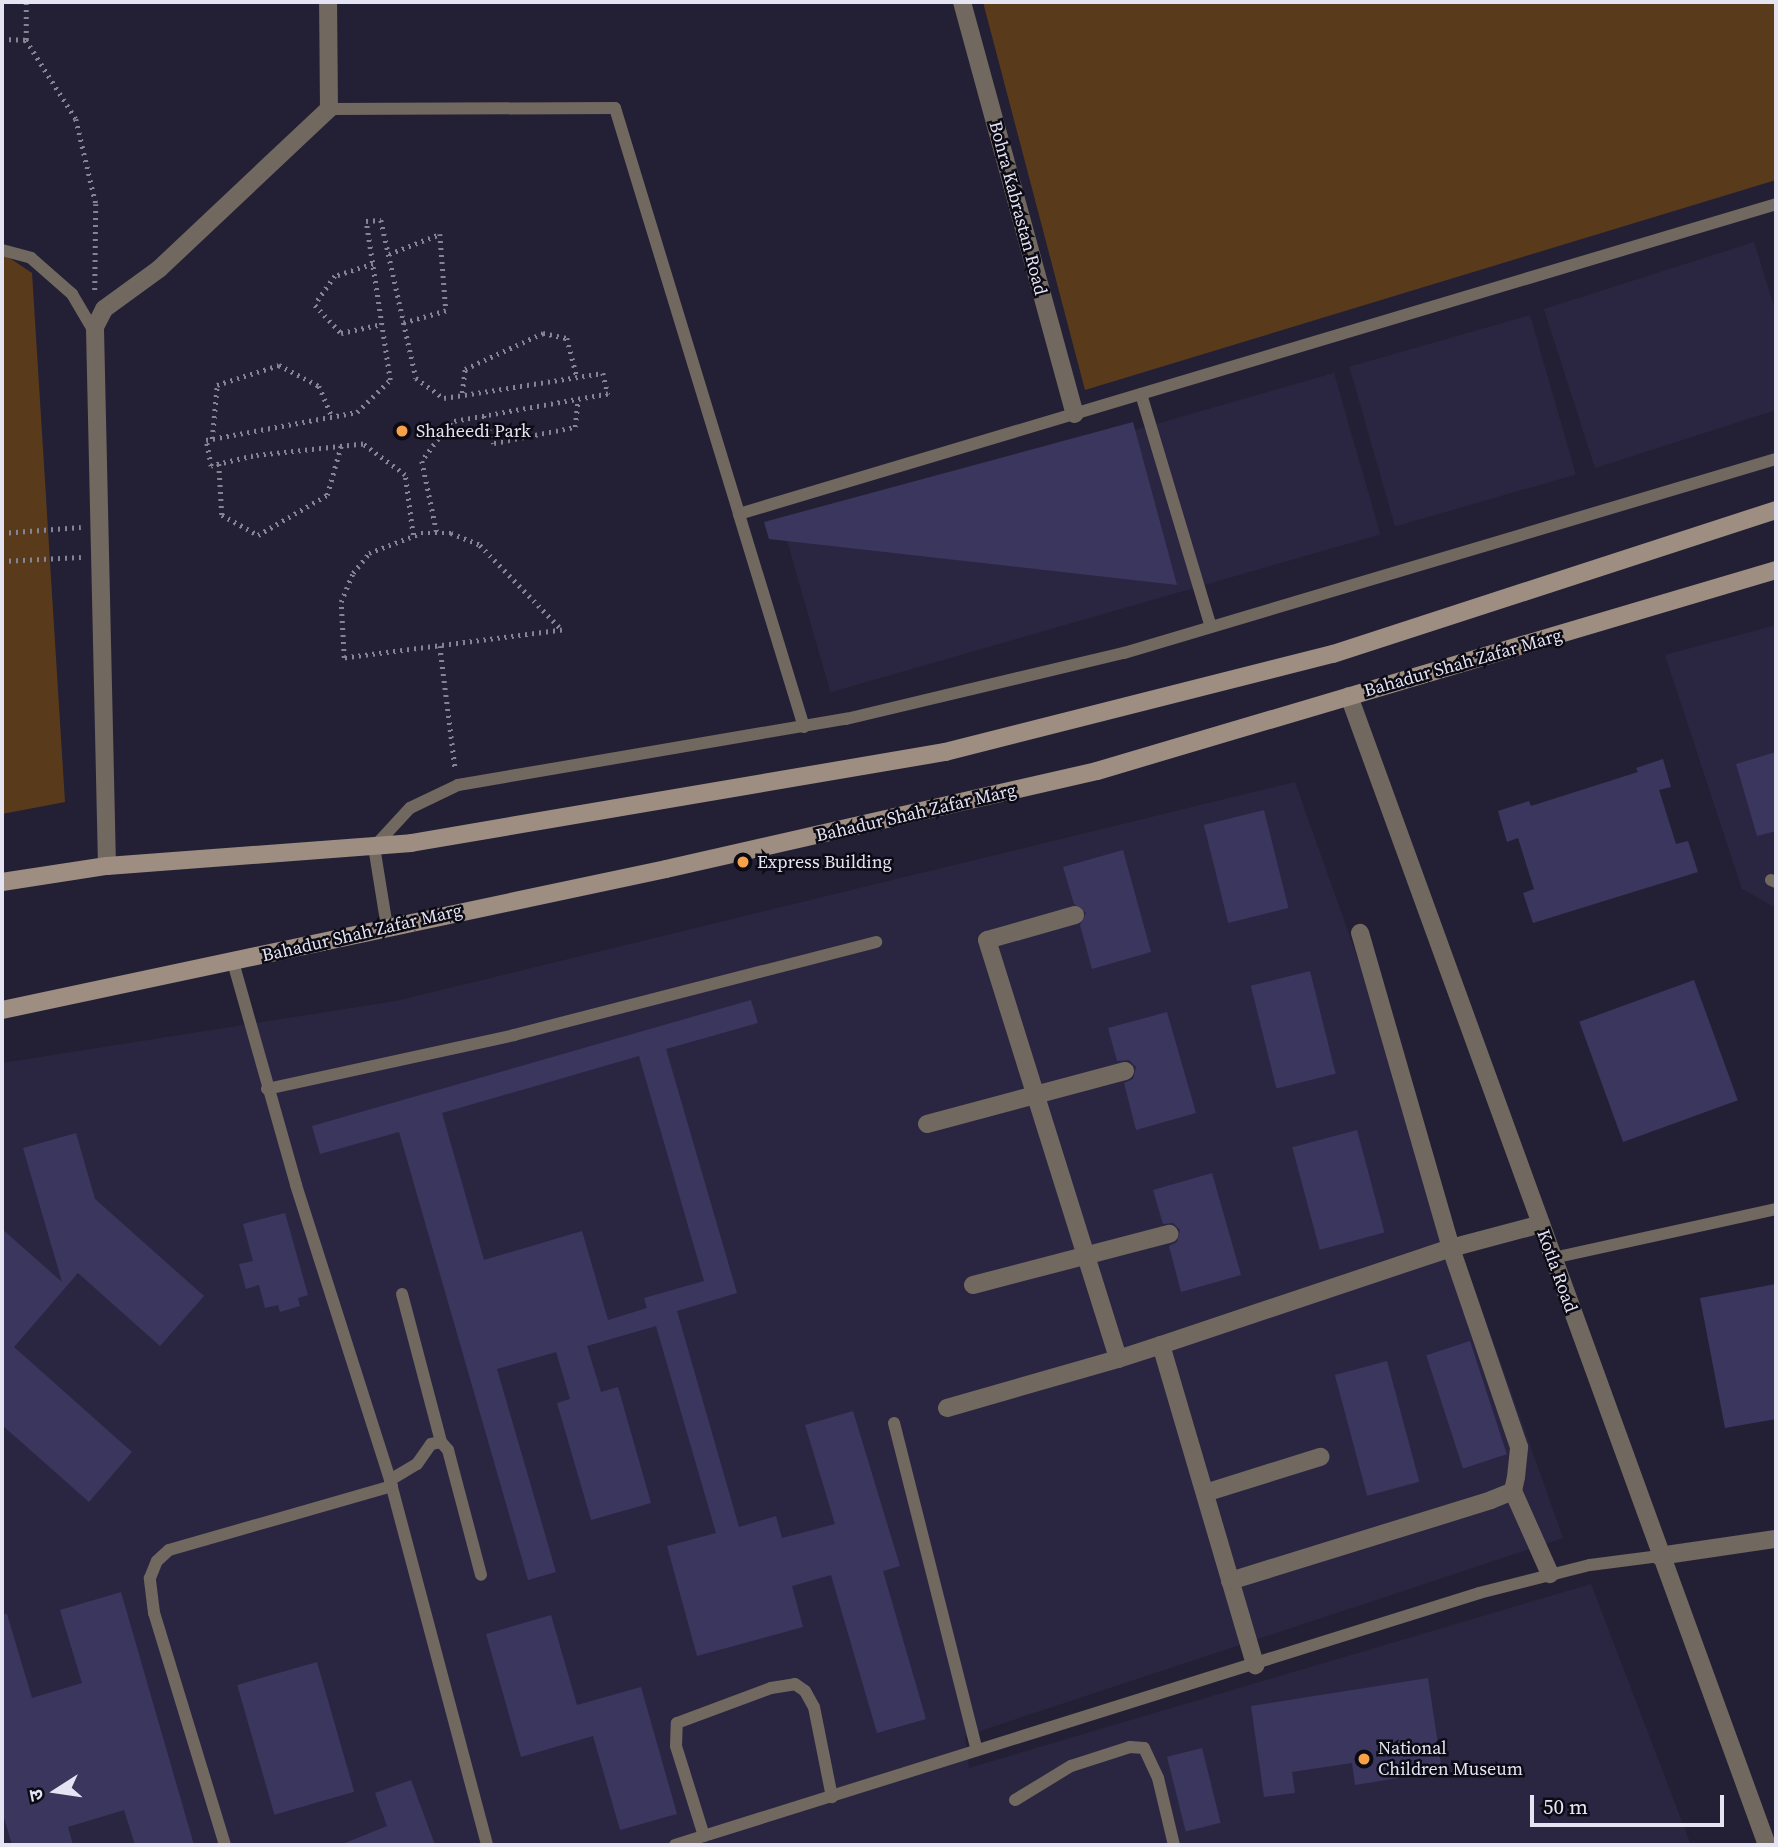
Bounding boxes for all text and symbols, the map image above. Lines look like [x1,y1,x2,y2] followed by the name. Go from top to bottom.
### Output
[984,119,1052,297] street label: Bohra Kabrastan Road
[416,420,531,442] place label: Shaheedi Park
[394,423,410,439] marker: Shaheedi Park
[1362,624,1564,702] street label: Bahadur Shah Zafar Marg
[814,779,1018,847] street label: Bahadur Shah Zafar Marg
[757,851,892,873] place label: Express Building
[735,854,751,870] marker: Express Building
[260,899,464,967] street label: Bahadur Shah Zafar Marg
[1532,1227,1582,1315] street label: Kotla Road
[1378,1738,1523,1780] place label: National Children Museum
[1356,1751,1372,1767] marker: National Children Museum
[21,1756,91,1826] north arrow
[1533,1780,1727,1824] scale bar
[22,1787,49,1804] text: उ
[1543,1792,1588,1821] text: 50 m

